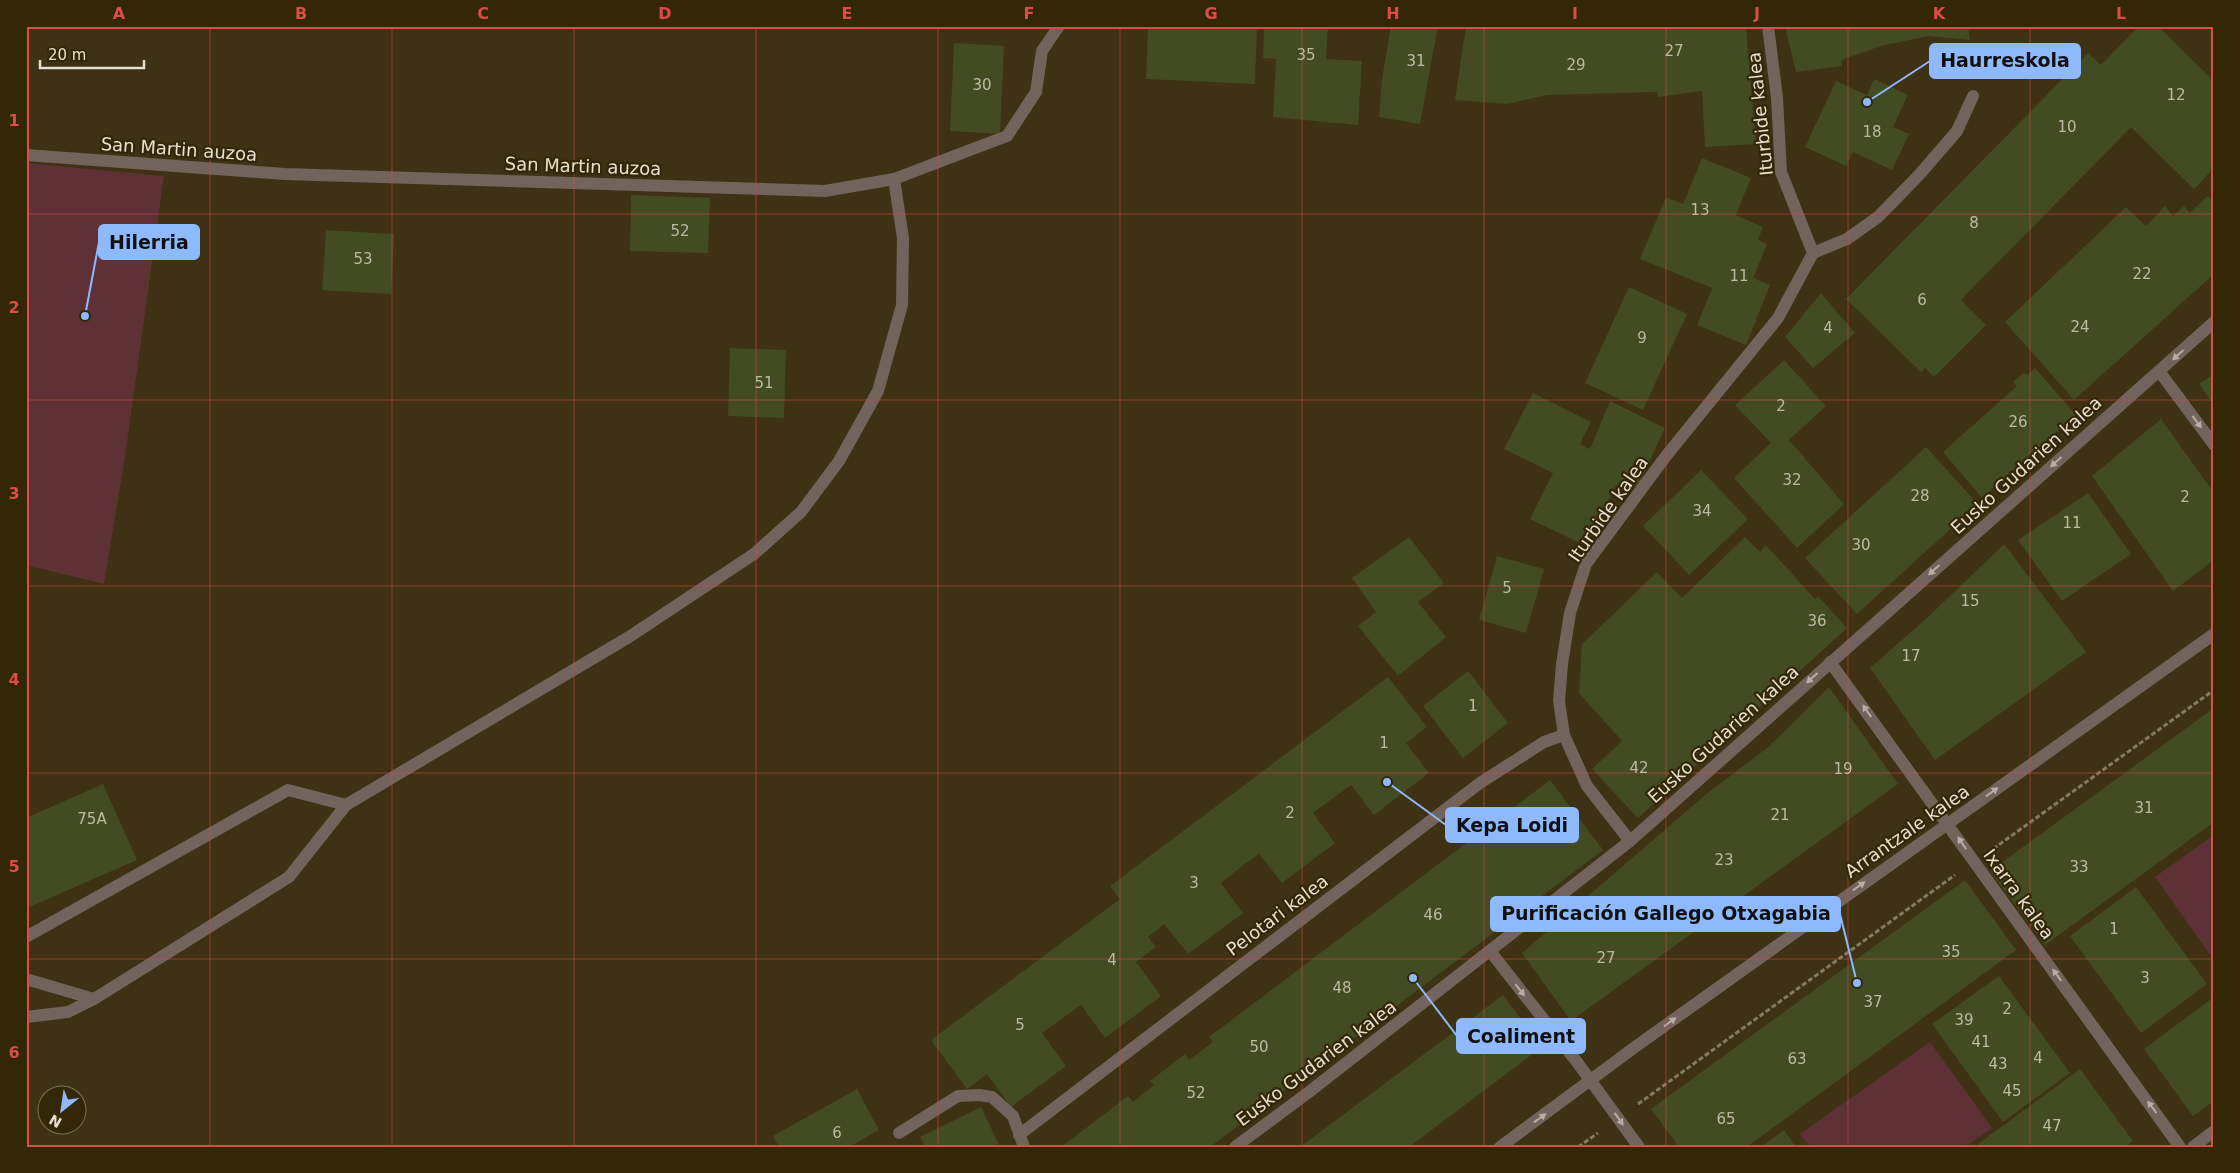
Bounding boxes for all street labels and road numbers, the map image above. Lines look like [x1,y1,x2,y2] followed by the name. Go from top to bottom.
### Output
[1743,51,1777,177] street label: Iturbide kalea
[100,133,258,165] street label: San Martin auzoa
[504,153,662,179] street label: San Martin auzoa
[1946,392,2106,538] street label: Eusko Gudarien kalea
[1564,452,1652,566] street label: Iturbide kalea
[1643,661,1803,807] street label: Eusko Gudarien kalea
[1841,780,1973,882] street label: Arrantzale kalea
[1979,845,2059,943] street label: Ixarra kalea
[1222,870,1332,960] street label: Pelotari kalea
[1232,996,1400,1130] street label: Eusko Gudarien kalea

